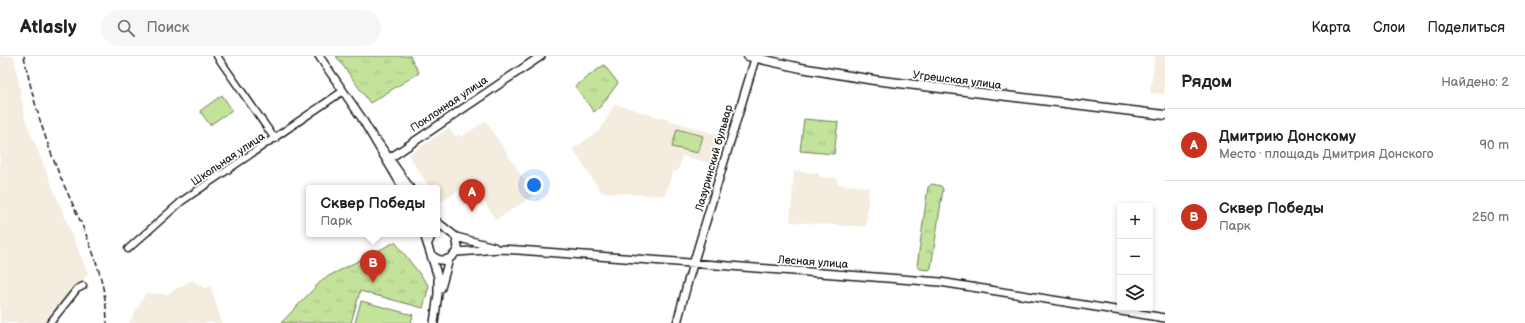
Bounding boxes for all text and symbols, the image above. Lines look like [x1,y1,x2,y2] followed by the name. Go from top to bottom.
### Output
[101,10,381,46] search box
[20,16,77,39] text: Atlasly
[115,17,137,39] icon: search
[147,18,189,37] text: Поиск
[1311,19,1351,36] text: Карта
[1373,19,1405,36] text: Слои
[1427,19,1505,36] text: Поделиться
[912,68,1003,92] street label: Угрешская улица
[1181,72,1232,92] text: Рядом
[408,73,490,135] street label: Поклонная улица
[1441,74,1509,90] text: Найдено: 2
[692,102,736,214] street label: Лазуринский бульвар
[1219,127,1356,146] text: Дмитрию Донскому
[189,129,268,188] street label: Школьная улица
[1190,137,1198,153] text: A
[1480,137,1509,153] text: 90 m
[1219,146,1434,162] text: Место · площадь Дмитрия Донского
[524,175,544,195] your location
[459,179,485,212] pin: A
[306,185,440,237] popup
[321,194,425,213] text: Сквер Победы
[1219,199,1324,218] text: Сквер Победы
[1117,203,1153,311] map controls
[1117,203,1153,239] button: +
[1189,209,1199,225] text: B
[1472,209,1509,225] text: 250 m
[321,213,352,229] text: Парк
[1219,218,1251,234] text: Парк
[1117,239,1153,275] button: −
[360,250,386,283] pin: B
[776,253,849,271] street label: Лесная улица
[1117,275,1153,311] button: layers

